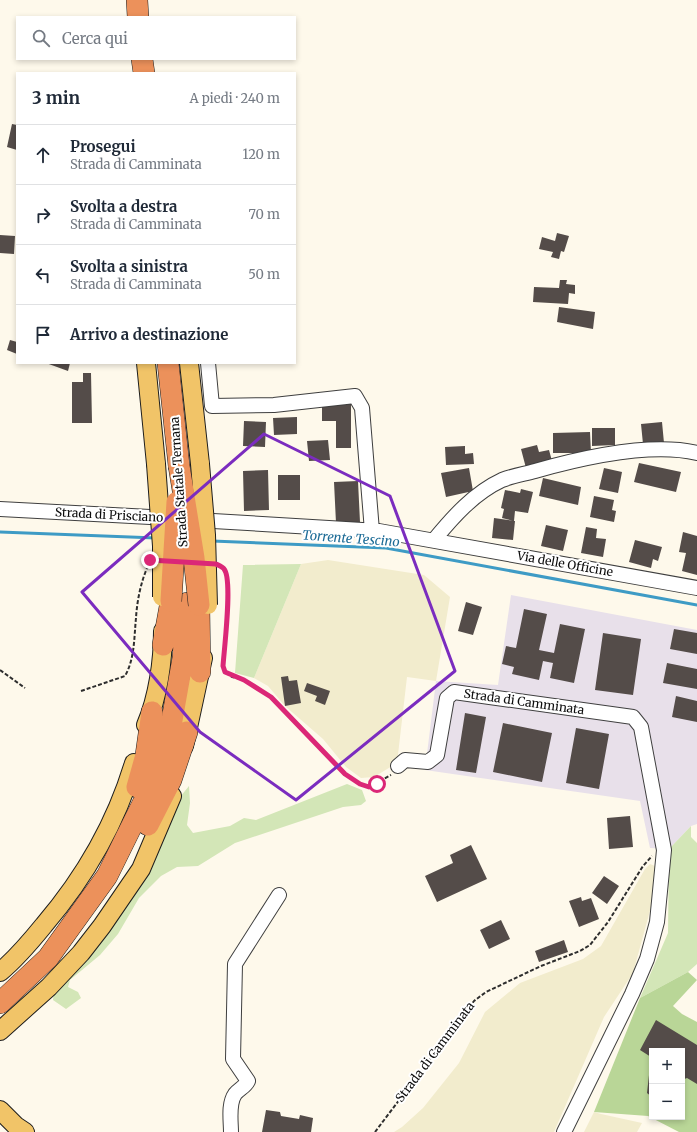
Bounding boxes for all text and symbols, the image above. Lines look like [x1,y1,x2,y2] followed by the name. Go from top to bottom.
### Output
[16,16,296,60] search box
[30,27,52,49] icon: search
[62,29,128,48] text: Cerca qui
[32,87,80,109] text: 3 min
[189,90,280,107] text: A piedi · 240 m
[70,137,136,156] text: Prosegui
[32,144,54,166] icon: ahead
[242,146,280,163] text: 120 m
[70,156,202,173] text: Strada di Camminata
[70,197,177,216] text: Svolta a destra
[32,204,54,226] icon: right
[249,206,280,223] text: 70 m
[70,216,202,233] text: Strada di Camminata
[70,257,188,276] text: Svolta a sinistra
[32,264,54,286] icon: left
[248,266,280,283] text: 50 m
[70,276,202,293] text: Strada di Camminata
[32,324,54,346] icon: arrive
[70,325,228,344] text: Arrivo a destinazione
[166,416,191,548] street label: Strada Statale Ternana
[55,504,164,525] street label: Strada di Prisciano
[302,527,400,550] water label: Torrente Tescino
[515,548,614,579] street label: Via delle Officine
[141,551,159,569] route end
[463,686,586,717] street label: Strada di Camminata
[368,775,386,793] route start
[392,998,478,1105] street label: Strada di Camminata
[649,1048,685,1120] map controls
[649,1048,685,1084] button: +
[649,1084,685,1120] button: −

